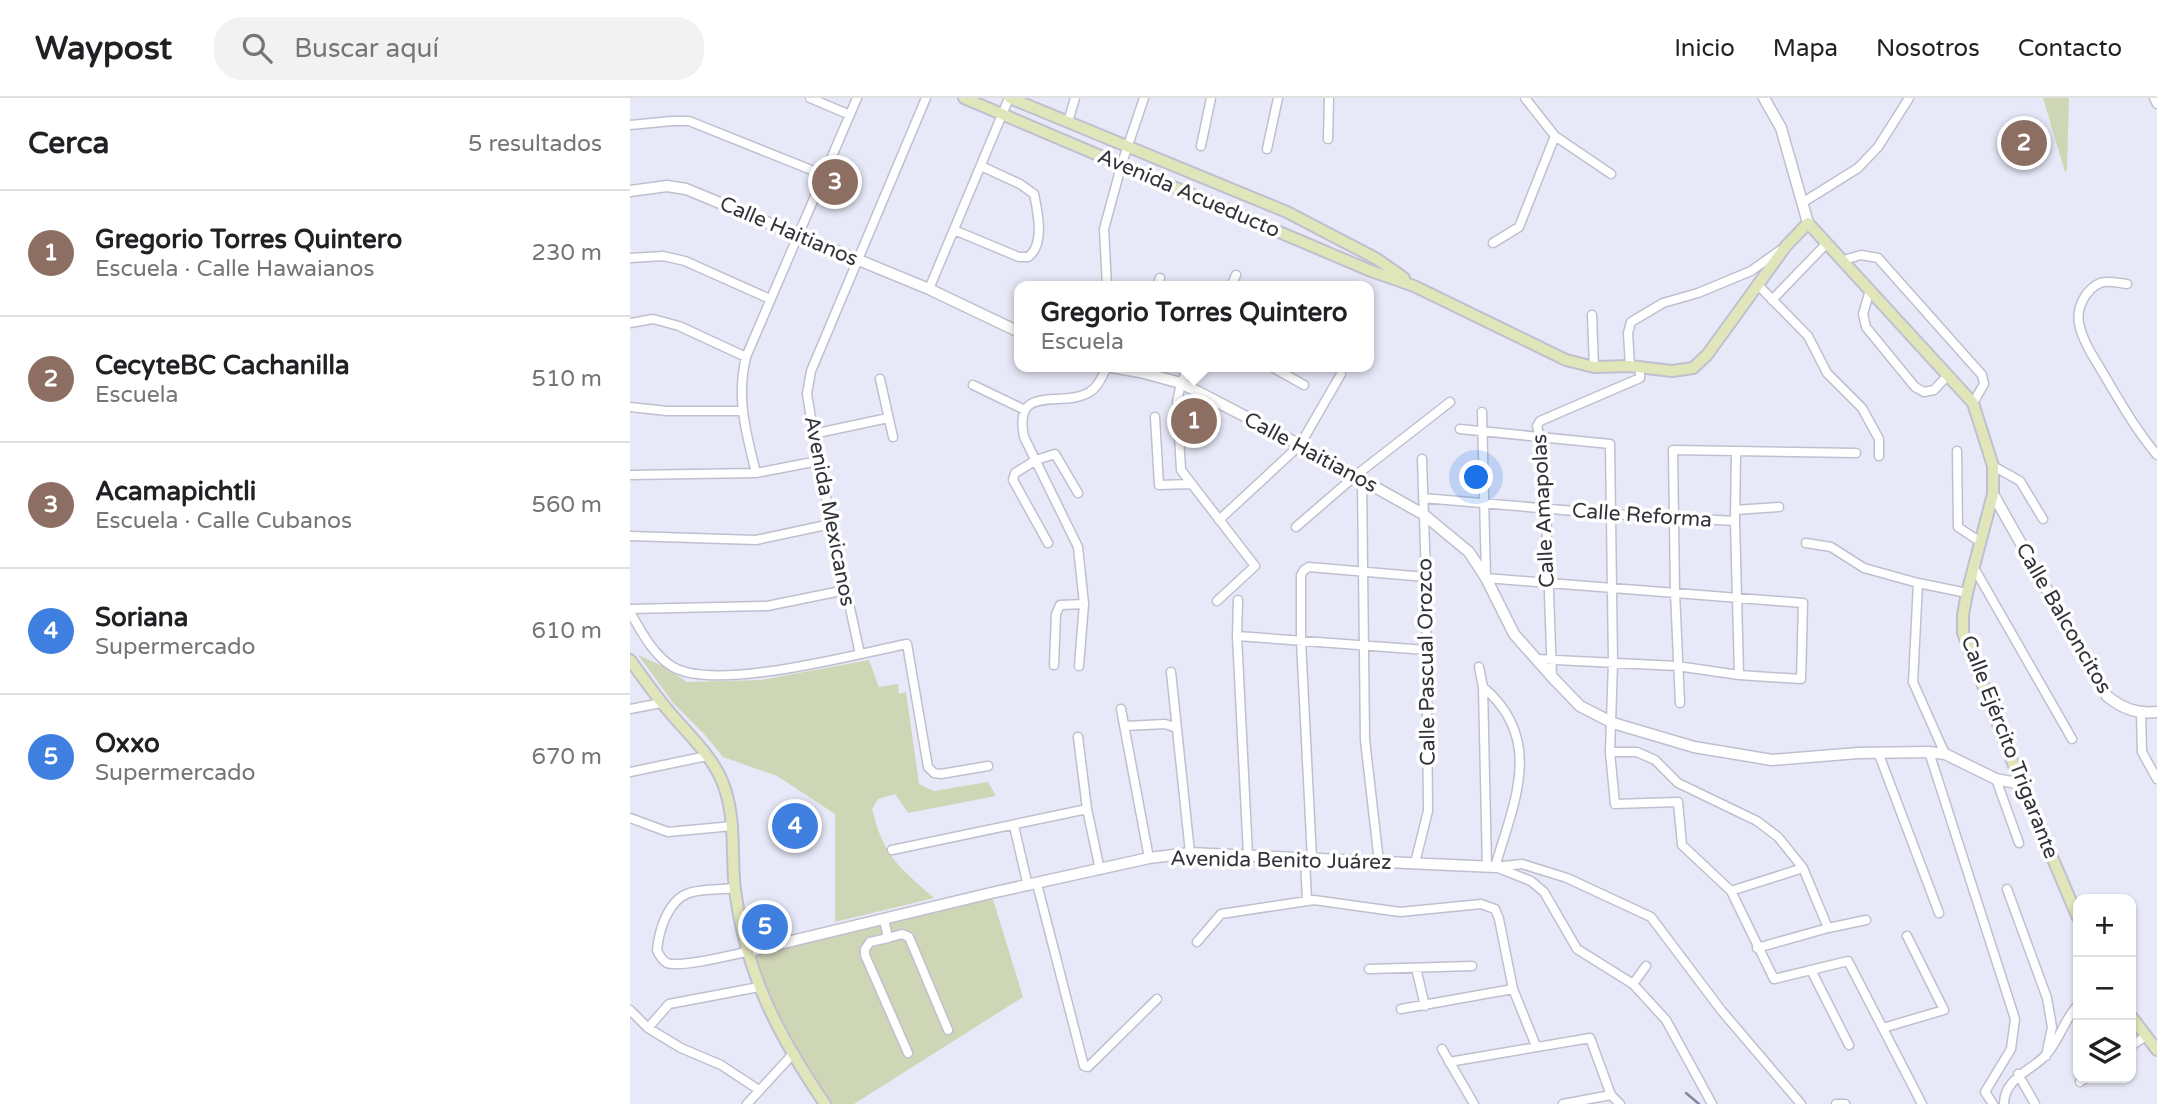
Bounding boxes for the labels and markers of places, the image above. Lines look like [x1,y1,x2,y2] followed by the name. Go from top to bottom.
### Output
[2001,117,2047,169] pin: 2
[812,156,858,208] pin: 3
[1171,395,1217,447] pin: 1
[772,800,818,852] pin: 4
[742,901,788,953] pin: 5

